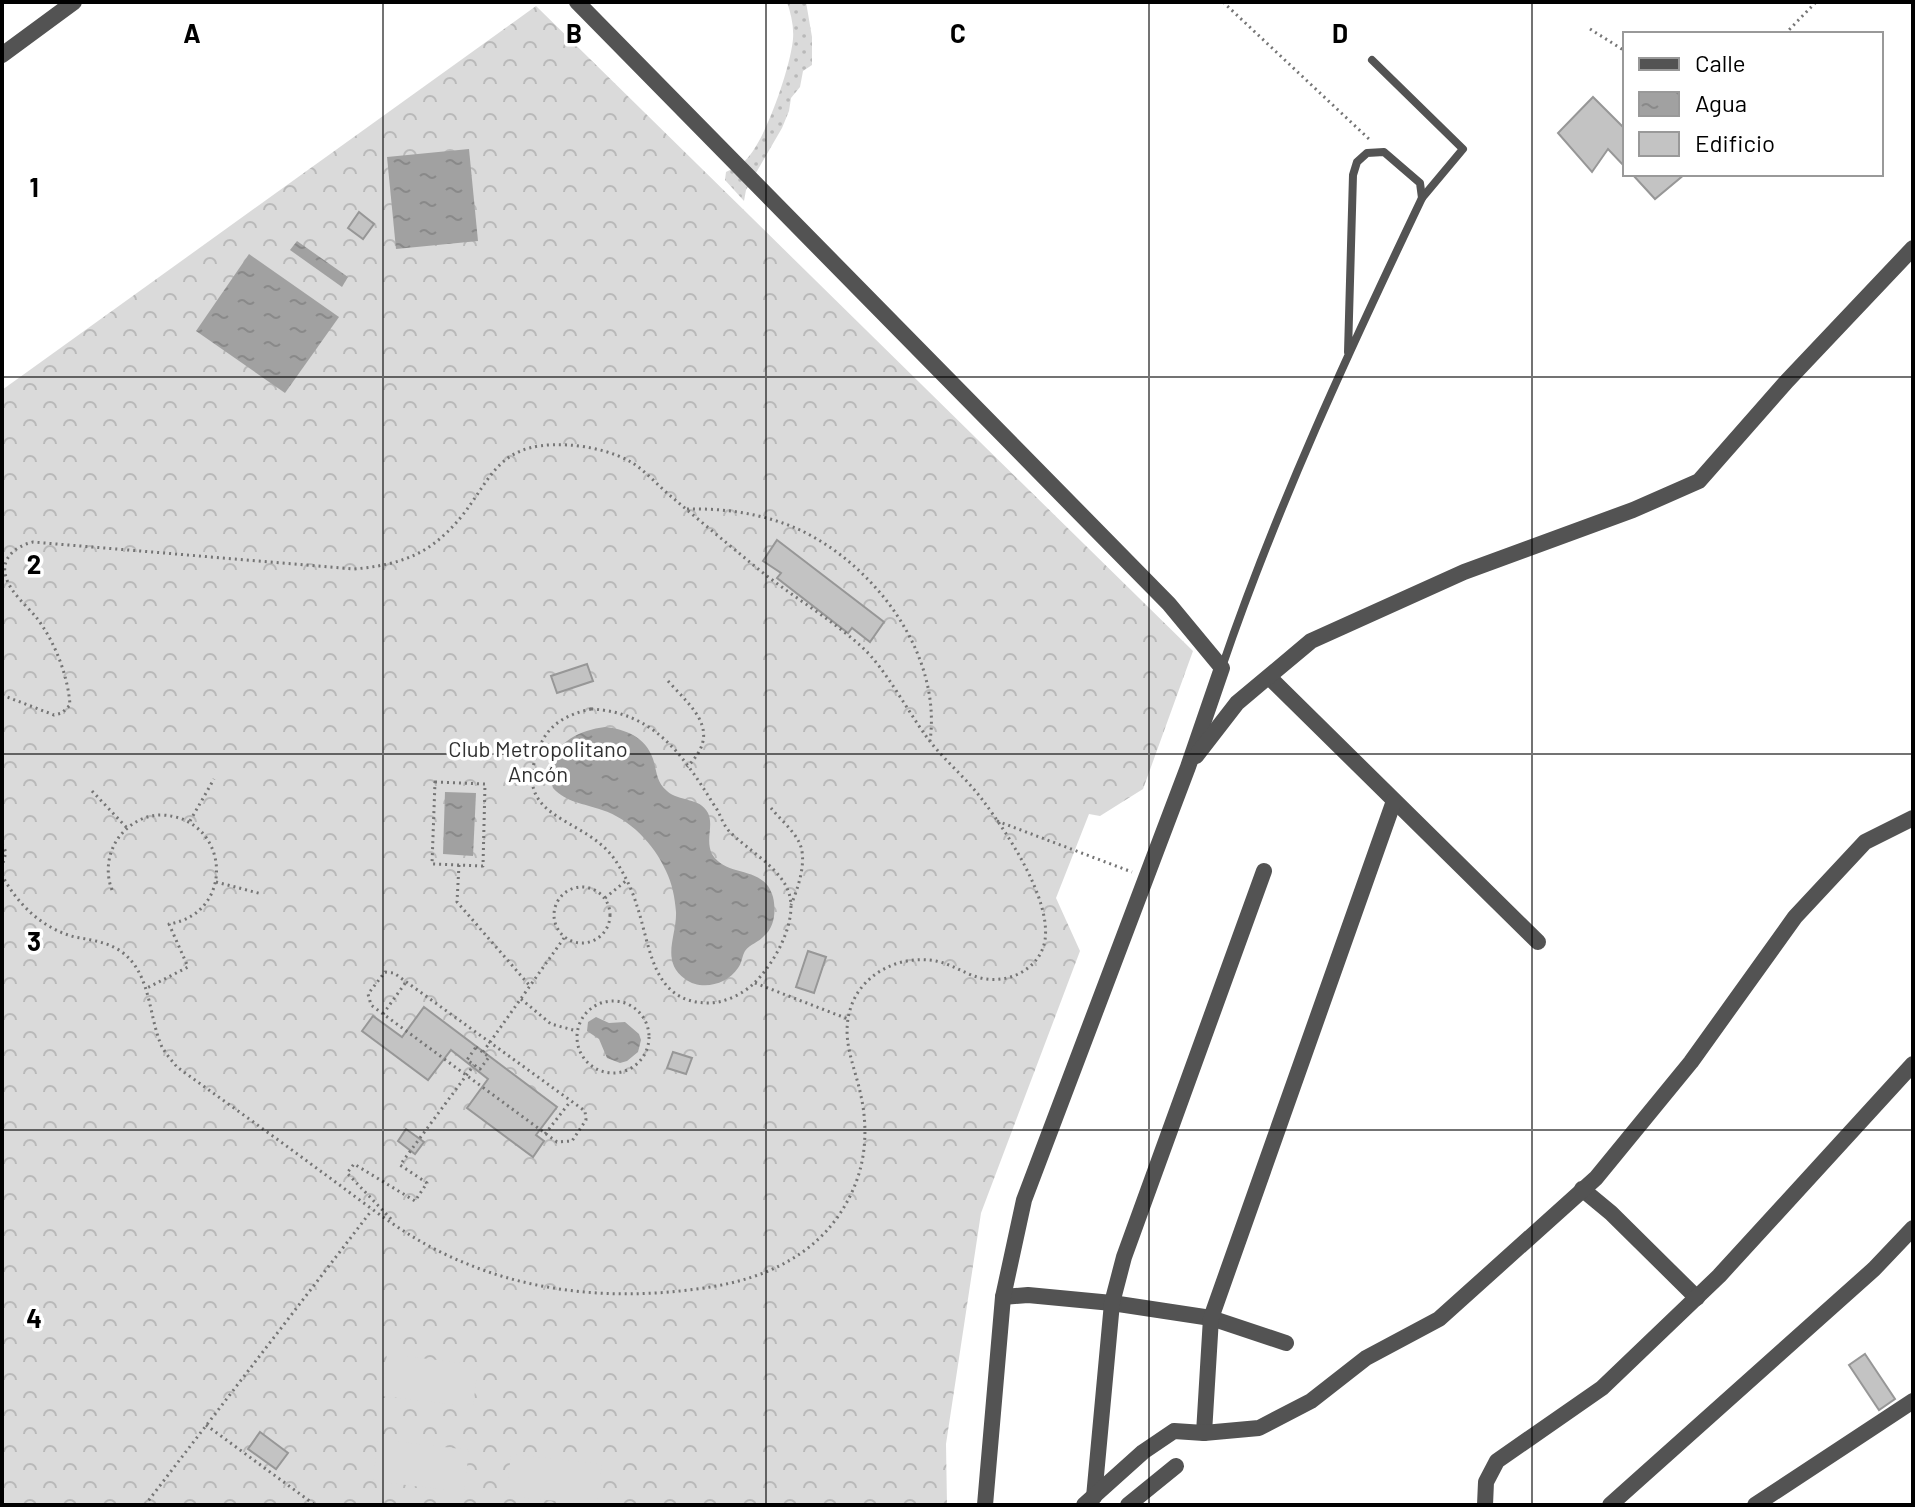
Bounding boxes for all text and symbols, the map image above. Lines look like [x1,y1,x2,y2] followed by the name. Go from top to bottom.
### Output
[183,17,201,48] text: A
[566,17,582,48] text: B
[950,17,966,48] text: C
[1332,17,1348,48] text: D
[1623,32,1883,176] legend
[1695,48,1746,77] text: Calle
[1695,88,1747,117] text: Agua
[1695,128,1775,157] text: Edificio
[29,171,39,202] text: 1
[27,548,41,579] text: 2
[448,735,628,786] park label: Club Metropolitano Ancón
[27,925,41,956] text: 3
[26,1302,42,1333] text: 4

